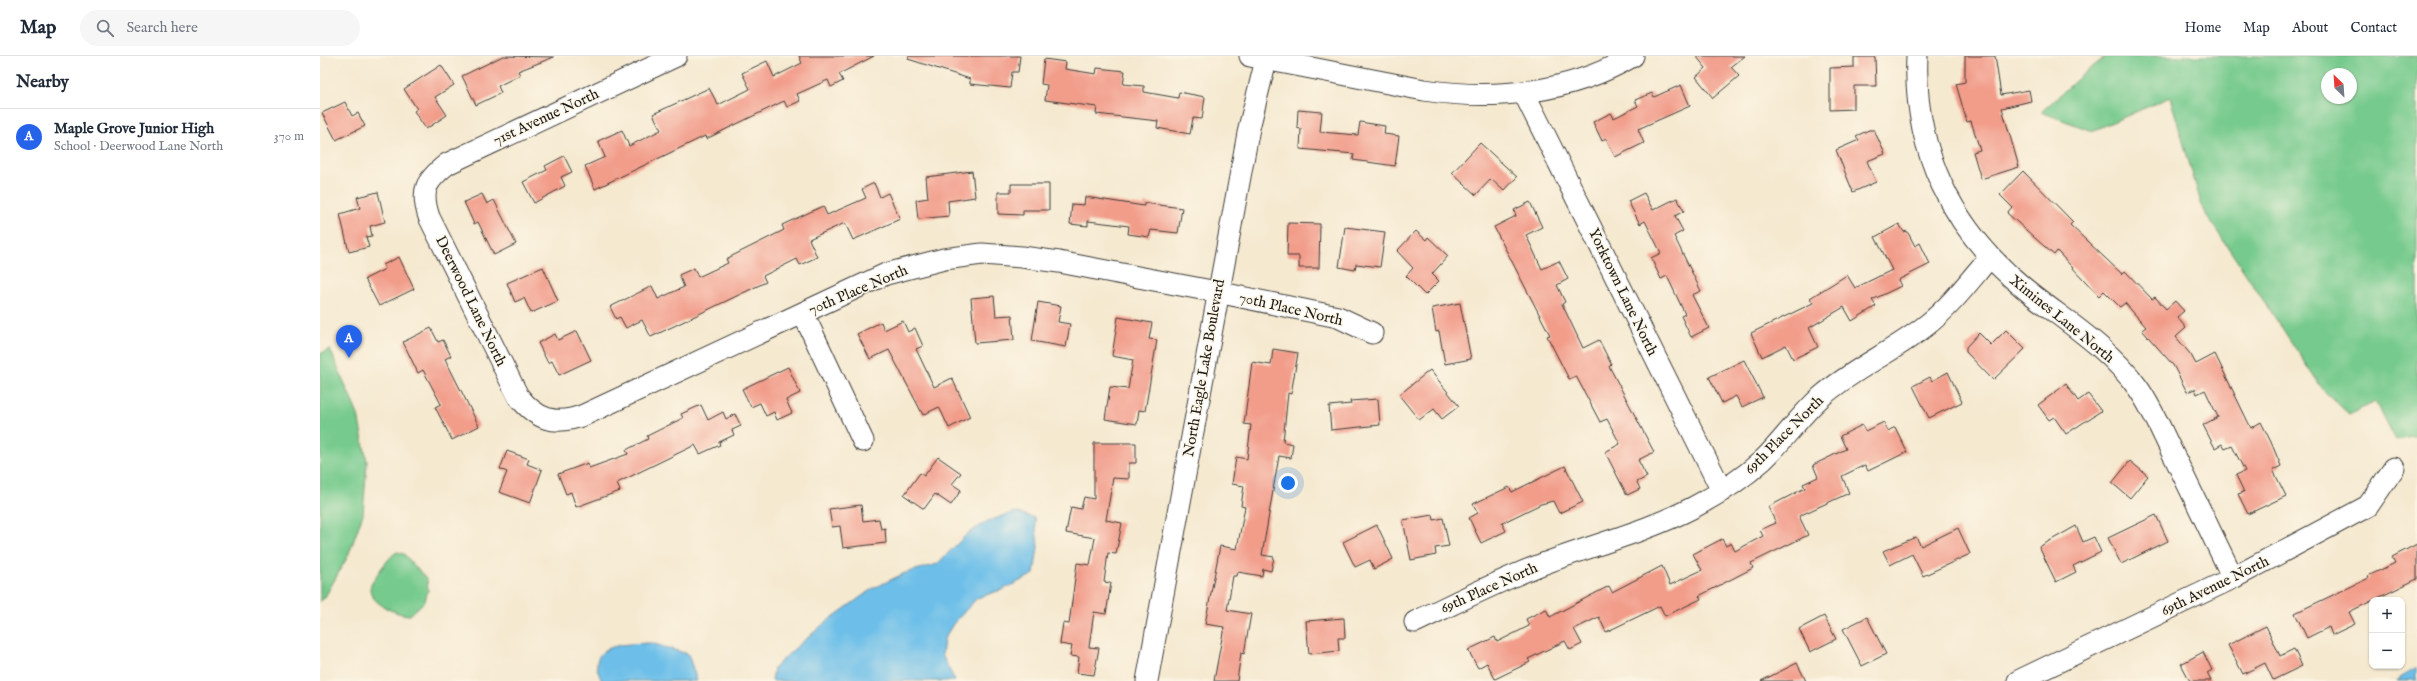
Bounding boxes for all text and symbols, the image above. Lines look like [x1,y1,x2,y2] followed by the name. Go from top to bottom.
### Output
[80,10,360,46] search box
[20,16,56,40] text: Map
[94,17,116,39] icon: search
[126,18,198,37] text: Search here
[2185,19,2221,37] text: Home
[2243,19,2270,37] text: Map
[2292,19,2328,37] text: About
[2350,19,2397,37] text: Contact
[2321,68,2357,104] north arrow
[16,72,69,93] text: Nearby
[490,84,602,150] street label: 71st Avenue North
[54,119,214,138] text: Maple Grove Junior High
[25,128,33,145] text: A
[274,128,304,145] text: 370 m
[54,138,223,155] text: School · Deerwood Lane North
[1584,225,1662,359] street label: Yorktown Lane North
[431,233,511,369] street label: Deerwood Lane North
[806,261,910,319] street label: 70th Place North
[2006,271,2118,367] street label: Ximines Lane North
[1179,277,1229,458] street label: North Eagle Lake Boulevard
[1237,288,1345,330] street label: 70th Place North
[336,325,362,358] pin: A
[1740,391,1828,479] street label: 69th Place North
[1278,473,1298,493] your location
[2158,552,2272,620] street label: 69th Avenue North
[1437,558,1541,618] street label: 69th Place North
[2369,597,2405,669] map controls
[2369,597,2405,633] button: +
[2369,633,2405,669] button: −

